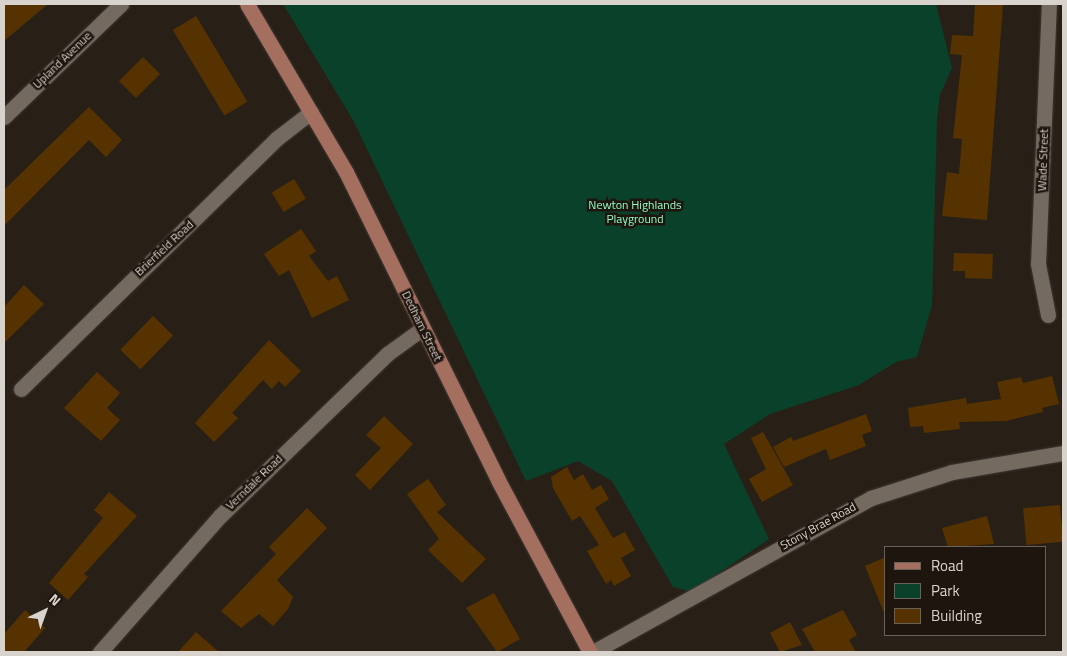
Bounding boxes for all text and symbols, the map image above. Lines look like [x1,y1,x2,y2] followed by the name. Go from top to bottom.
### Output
[30,28,94,92] street label: Upland Avenue
[1035,129,1051,191] street label: Wade Street
[588,198,682,226] park label: Newton Highlands Playground
[132,217,196,279] street label: Brierfield Road
[399,289,445,363] street label: Dedham Street
[223,451,285,513] street label: Verndale Road
[778,499,858,553] street label: Stony Brae Road
[884,546,1047,636] legend
[931,554,963,577] text: Road
[931,579,960,602] text: Park
[20,586,70,636] north arrow
[45,588,66,611] text: N
[931,604,982,627] text: Building

